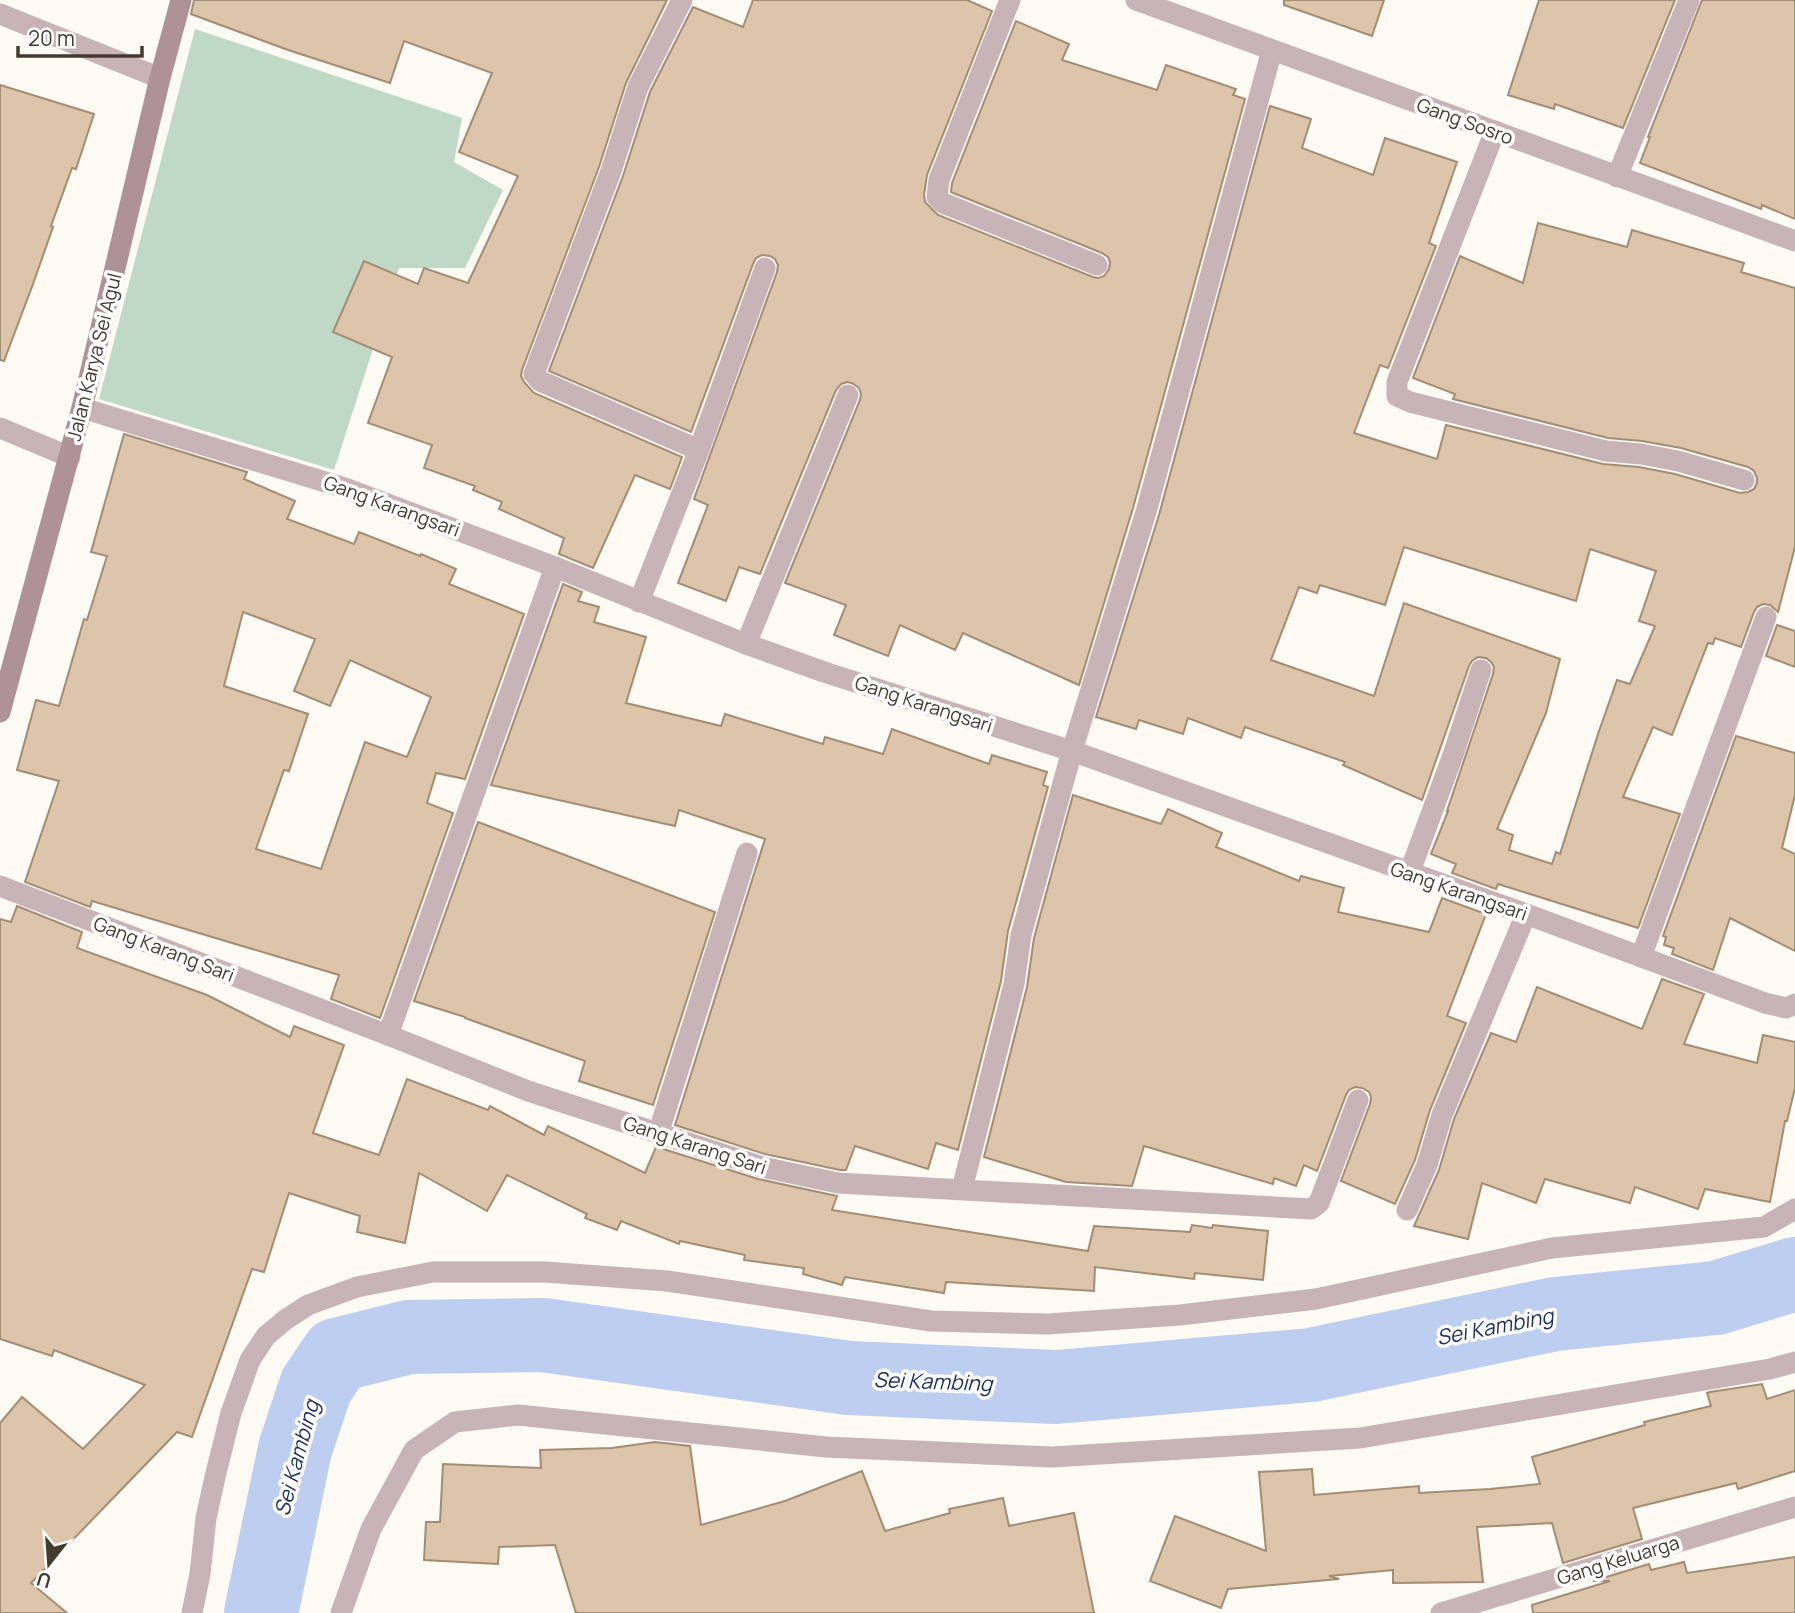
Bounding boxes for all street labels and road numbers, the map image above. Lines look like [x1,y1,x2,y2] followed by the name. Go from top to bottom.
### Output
[1413,92,1517,150] street label: Gang Sosro
[61,270,127,444] street label: Jalan Karya Sei Agul
[320,469,464,543] street label: Gang Karangsari
[852,669,996,739] street label: Gang Karangsari
[1387,855,1531,927] street label: Gang Karangsari
[90,910,238,988] street label: Gang Karang Sari
[620,1110,770,1180] street label: Gang Karang Sari
[1554,1529,1682,1591] street label: Gang Keluarga

